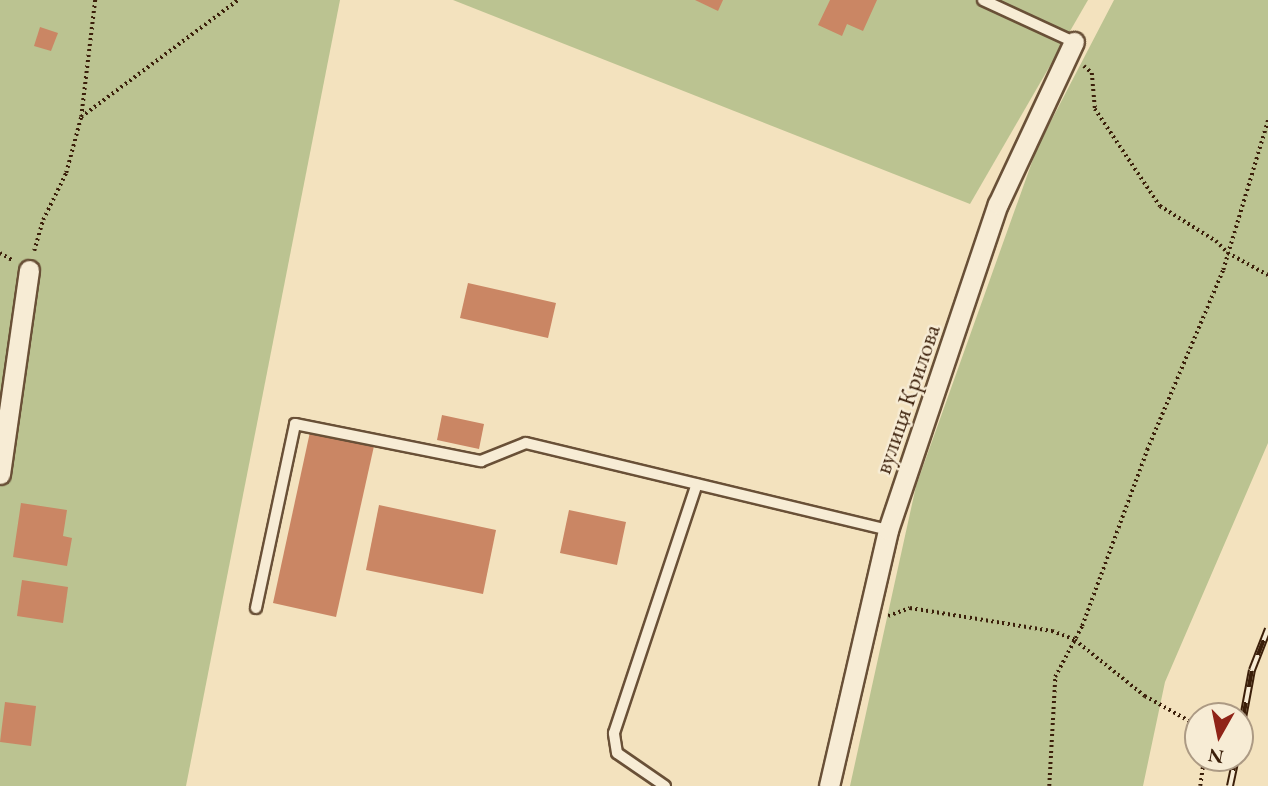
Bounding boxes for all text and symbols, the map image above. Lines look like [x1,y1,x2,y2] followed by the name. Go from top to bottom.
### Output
[868,321,946,477] street label: вулиця Крилова
[1184,702,1254,772] north arrow
[1206,743,1225,770] text: N

